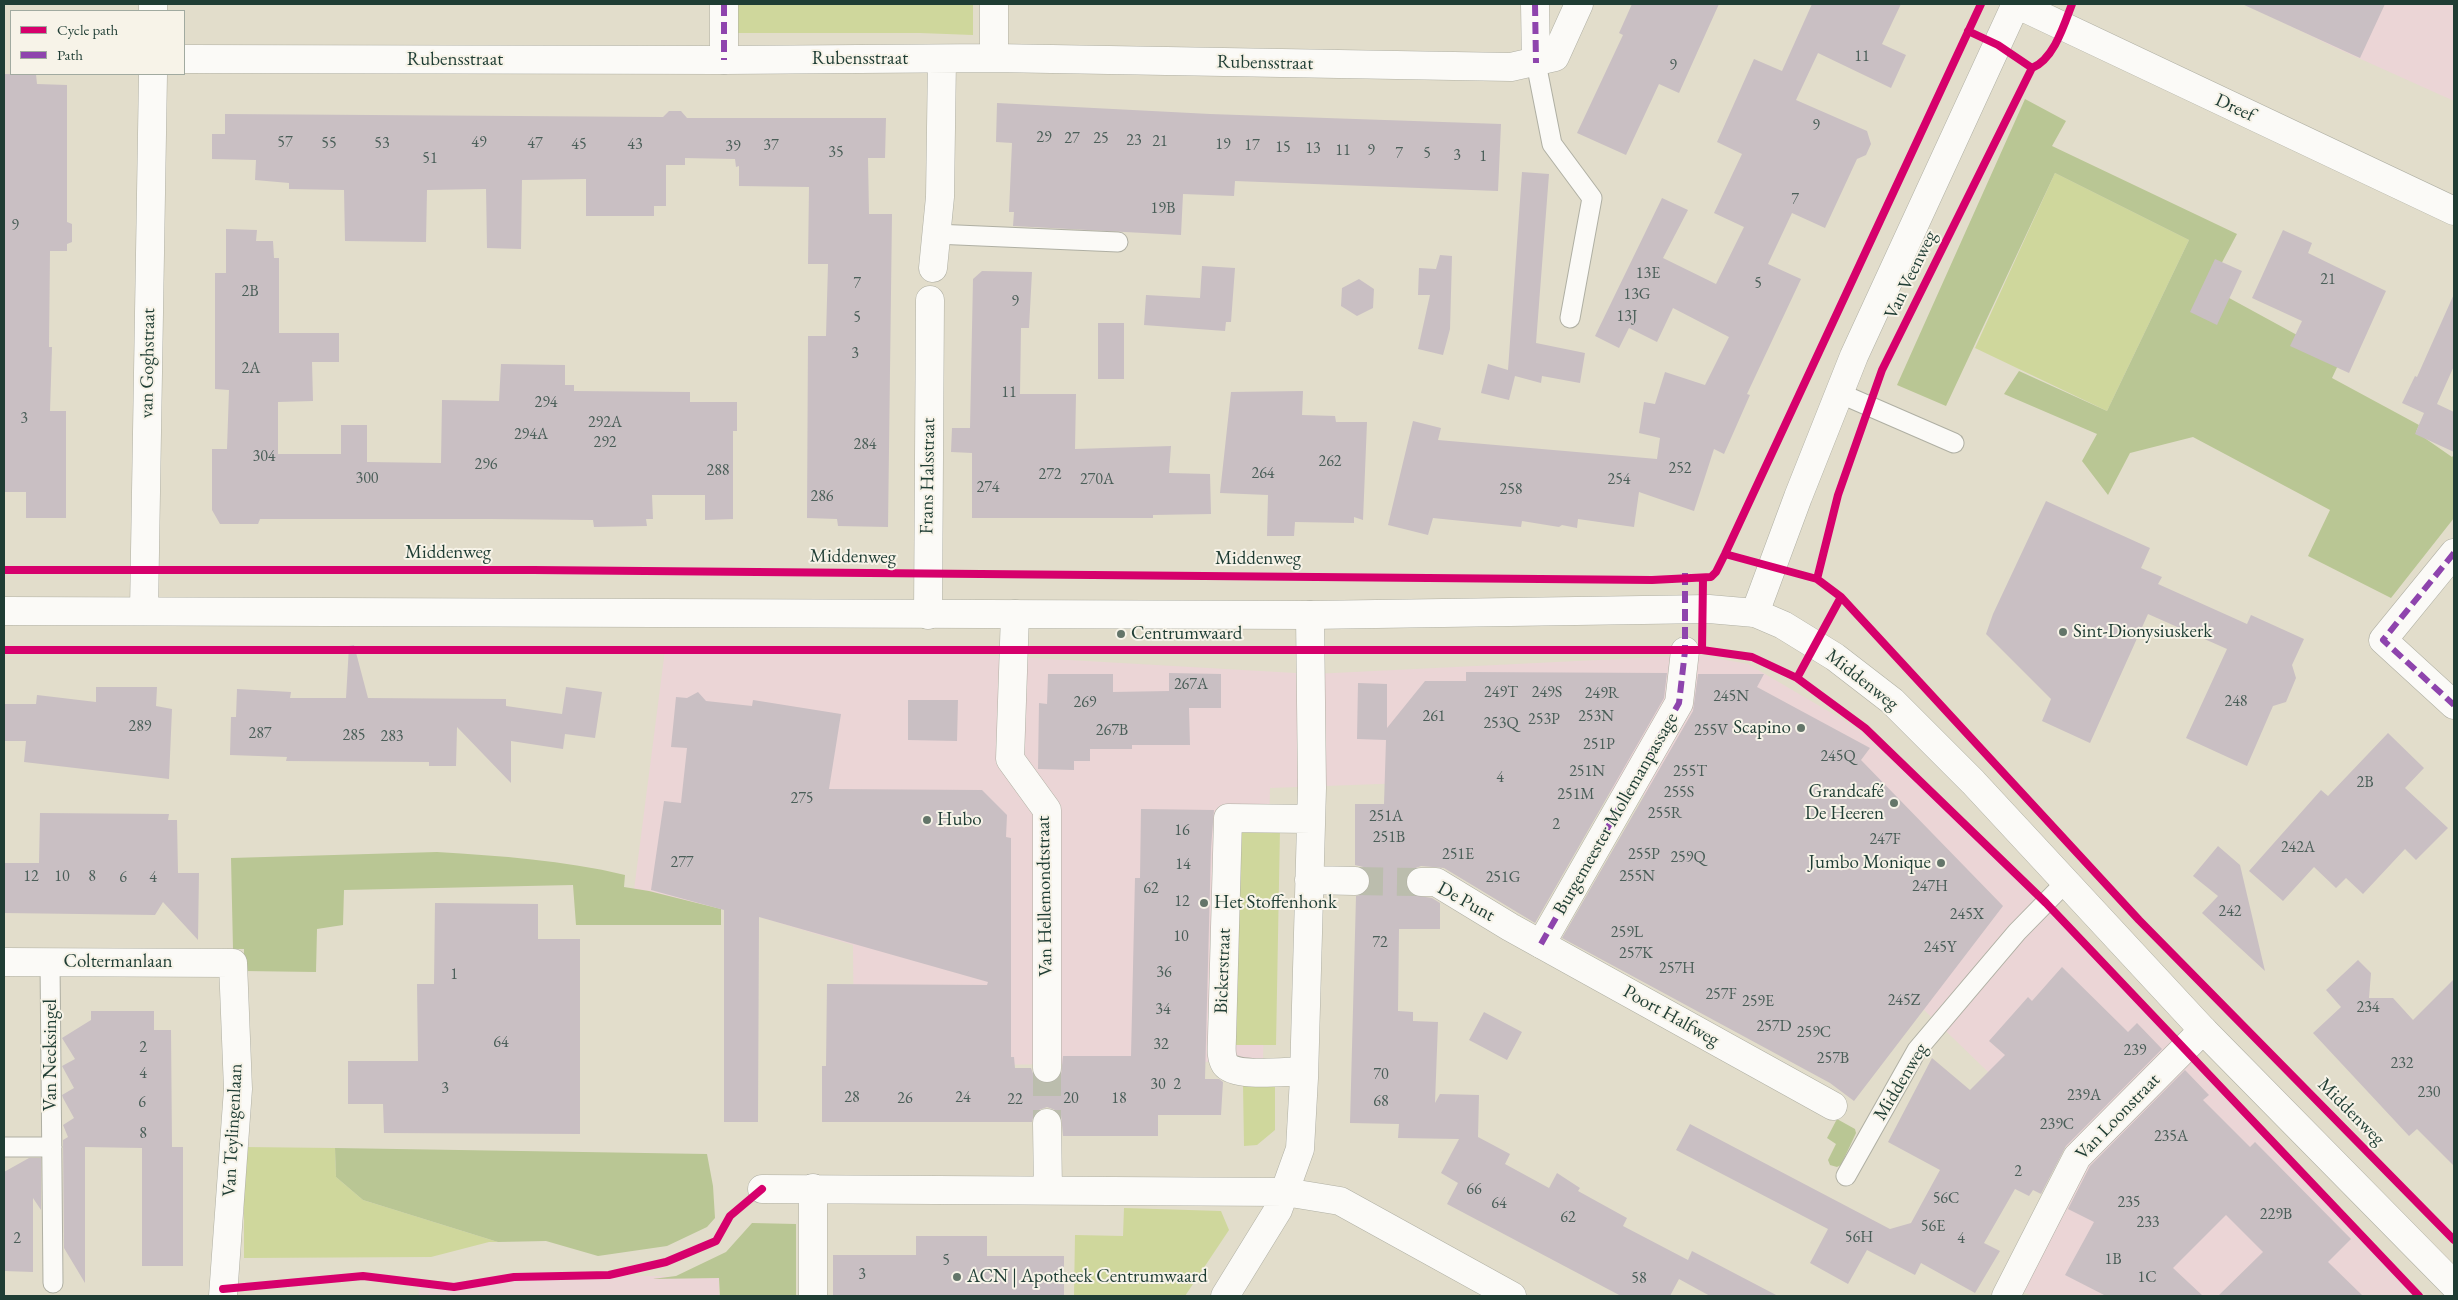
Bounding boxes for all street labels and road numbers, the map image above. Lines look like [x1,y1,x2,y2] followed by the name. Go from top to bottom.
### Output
[812,48,908,70] street label: Rubensstraat
[407,49,503,71] street label: Rubensstraat
[1217,51,1313,75] street label: Rubensstraat
[2211,89,2259,127] street label: Dreef
[1880,227,1942,323] street label: Van Veenweg
[136,308,160,418] street label: van Goghstraat
[916,417,940,535] street label: Frans Halsstraat
[405,542,491,564] street label: Middenweg
[810,545,896,569] street label: Middenweg
[1215,548,1301,570] street label: Middenweg
[1821,644,1903,716] street label: Middenweg
[1549,709,1683,919] street label: Burgemeester Mollemanpassage
[1032,815,1058,977] street label: Van Hellemondtstraat
[1433,877,1499,927] street label: De Punt
[1210,928,1236,1014] street label: Bickerstraat
[63,951,173,973] street label: Coltermanlaan
[1619,980,1723,1052] street label: Poort Halfweg
[40,999,62,1111] street label: Van Necksingel
[1869,1039,1933,1125] street label: Middenweg
[218,1063,248,1197] street label: Van Teylingenlaan
[2071,1069,2165,1165] street label: Van Loonstraat
[2312,1073,2390,1151] street label: Middenweg

